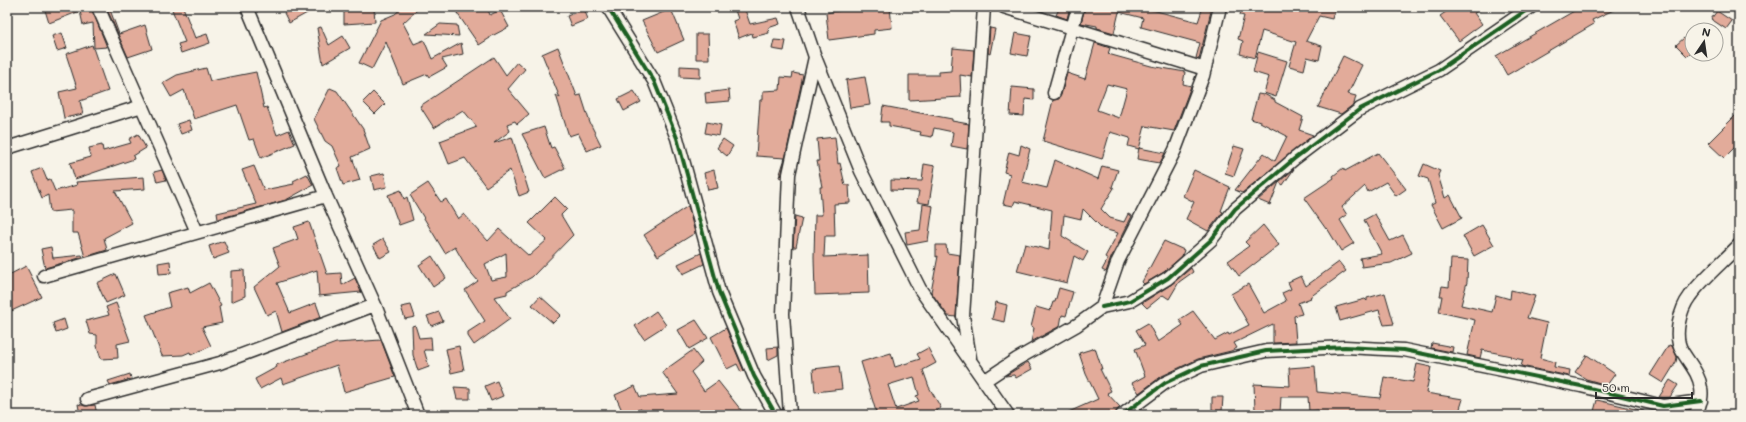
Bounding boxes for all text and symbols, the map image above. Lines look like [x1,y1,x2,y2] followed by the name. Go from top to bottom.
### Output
[1684,22,1724,62] north arrow
[1701,24,1712,40] text: N
[1596,374,1692,400] scale bar
[1602,379,1630,395] text: 50 m

